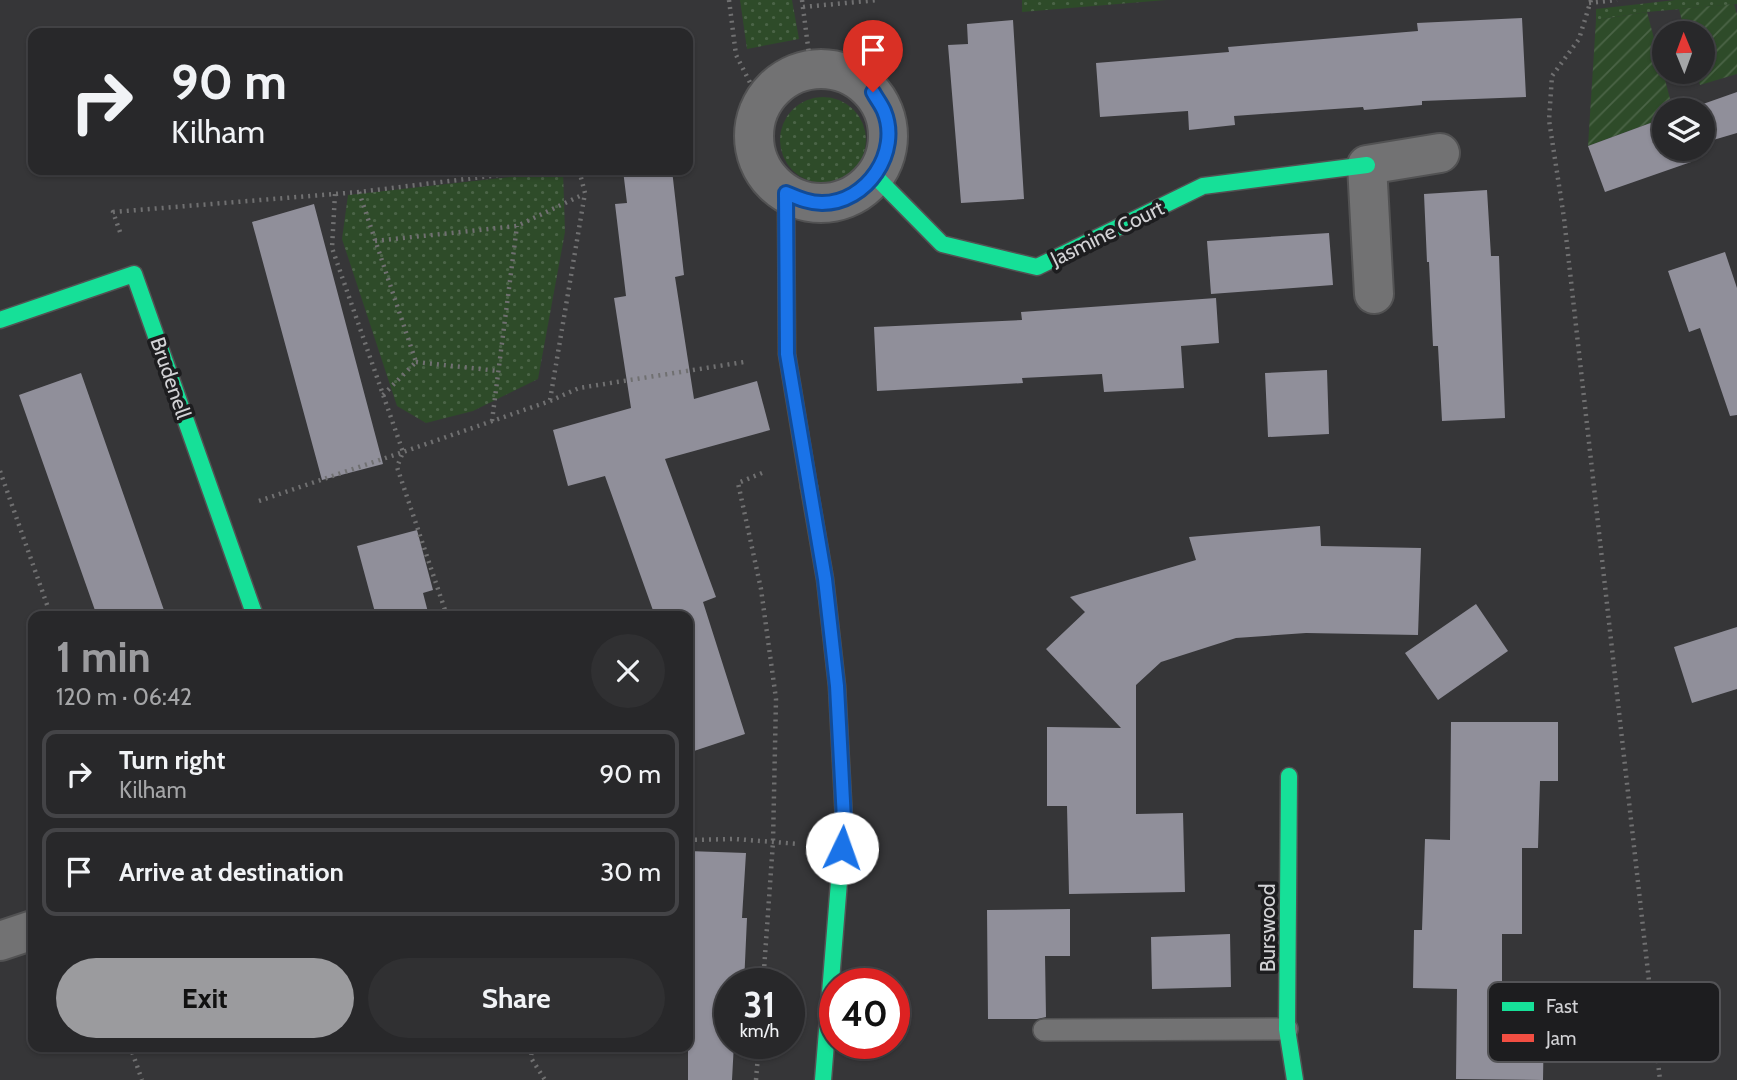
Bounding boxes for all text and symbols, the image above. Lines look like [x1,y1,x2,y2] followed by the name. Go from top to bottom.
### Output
[843,20,903,92] pin
[1652,21,1715,84] north arrow
[1652,21,1715,161] map controls
[854,31,892,69] icon: arrive
[171,52,287,111] text: 90 m
[56,56,147,147] icon: right
[1652,98,1715,161] button: layers
[171,112,265,151] text: Kilham
[1045,195,1168,272] street label: Jasmine Court
[145,334,197,422] street label: Brudenell
[56,631,151,683] text: 1 min
[591,634,665,708] button: close
[56,683,192,711] text: 120 m · 06:42
[119,744,225,776] text: Turn right
[60,755,98,793] icon: right
[599,758,661,790] text: 90 m
[119,776,187,804] text: Kilham
[805,811,879,885] position arrow
[60,853,98,891] icon: arrive
[119,856,344,888] text: Arrive at destination
[600,856,661,888] text: 30 m
[1255,884,1280,972] street label: Burswood
[56,958,354,1038] button: Exit
[368,958,665,1038] button: Share
[819,968,910,1059] speed limit sign: 40
[1488,982,1720,1062] legend
[744,983,775,1026] text: 31
[1546,995,1579,1018] text: Fast
[740,1020,779,1042] text: km/h
[1545,1027,1576,1050] text: Jam

